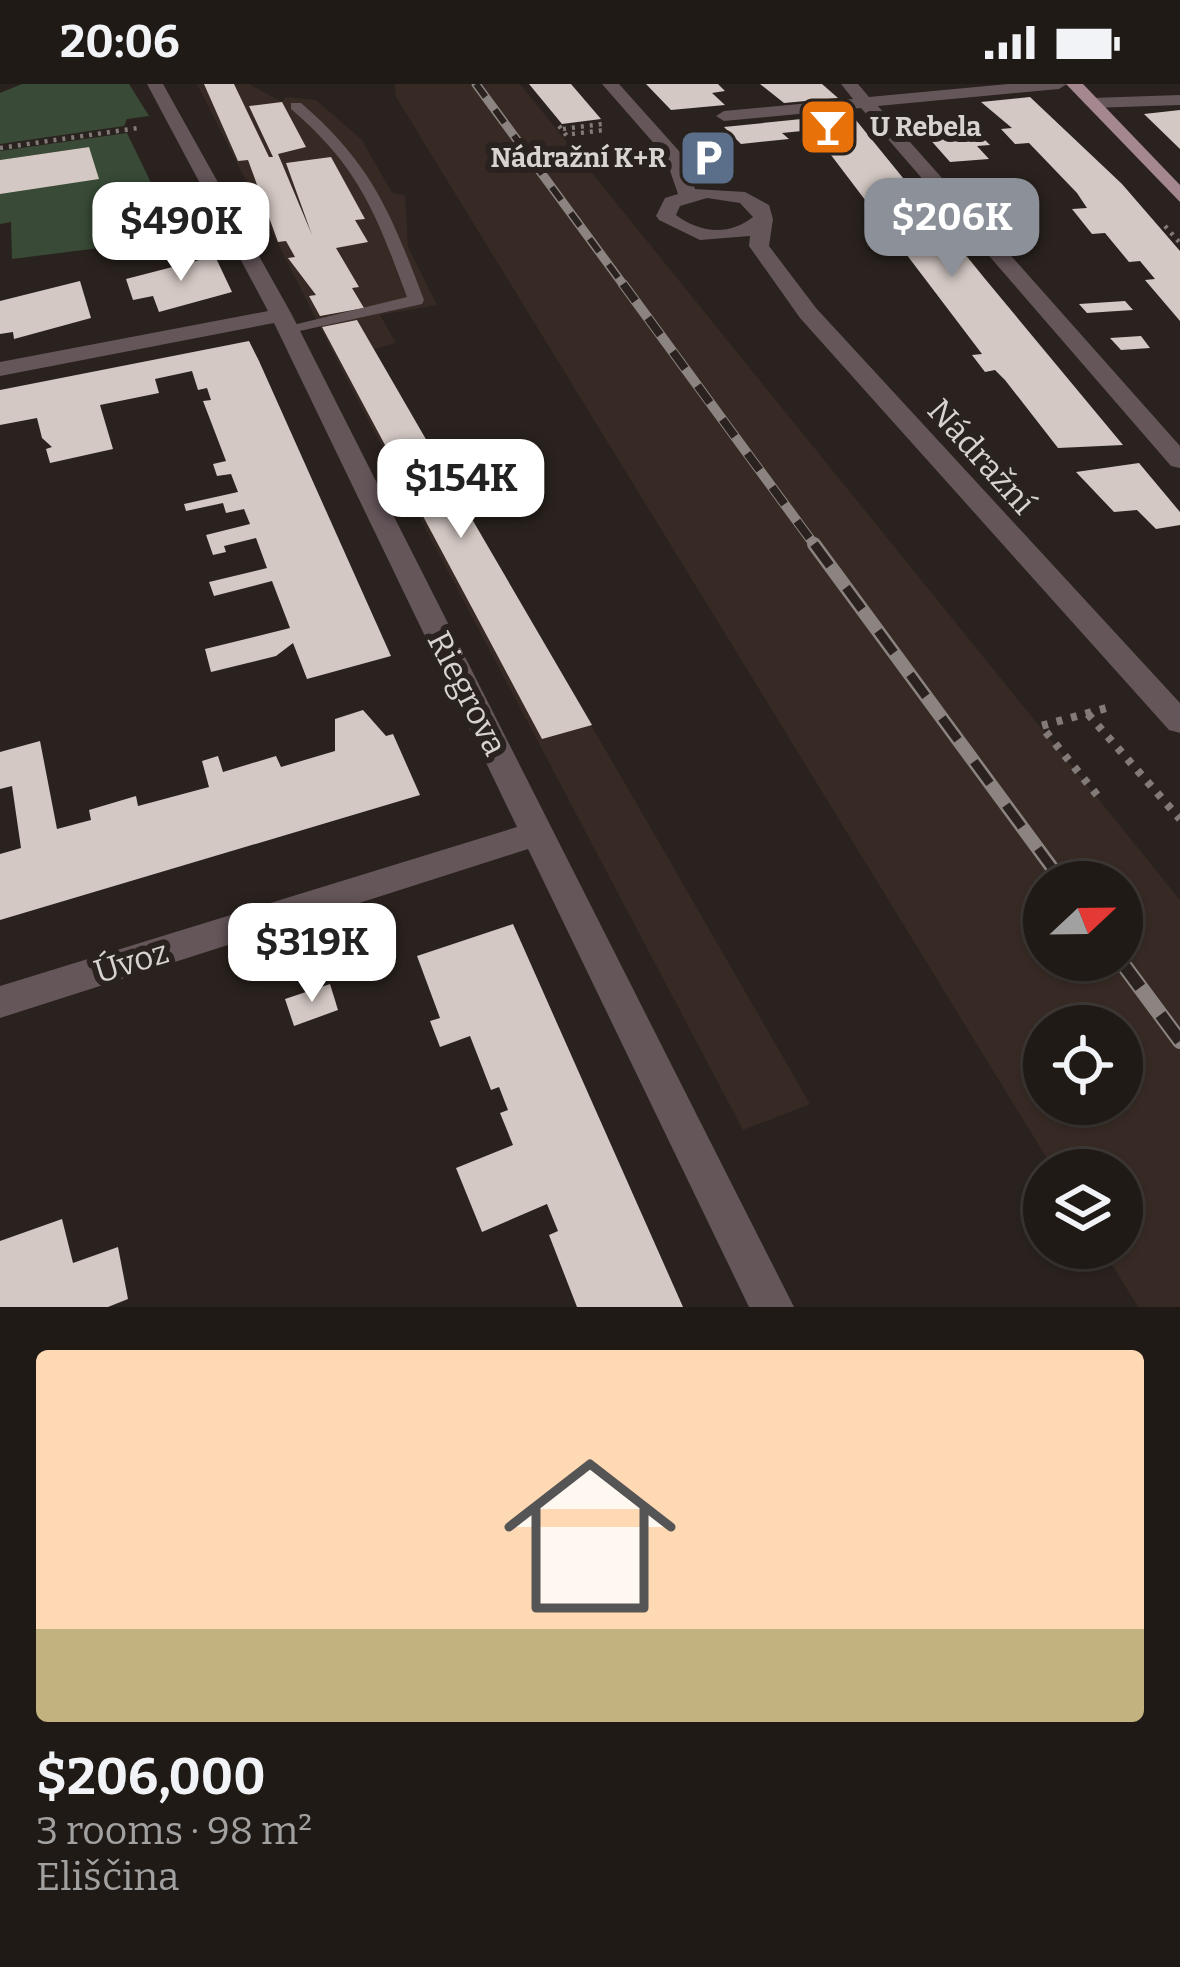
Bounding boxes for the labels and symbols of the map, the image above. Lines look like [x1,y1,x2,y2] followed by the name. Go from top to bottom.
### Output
[797,96,859,158] bar icon: U Rebela
[870,111,981,143] place label: U Rebela
[677,127,739,189] parking icon: Nádražní K+R
[490,142,666,174] place label: Nádražní K+R
[868,178,1036,280] pin: $206K
[97,182,265,284] pin: $490K
[919,391,1044,523] street label: Nádražní
[377,439,545,541] pin: $154K
[419,625,515,762] street label: Riegrova
[1023,861,1143,981] north arrow
[228,903,396,1005] pin: $319K
[89,932,173,992] street label: Úvoz

